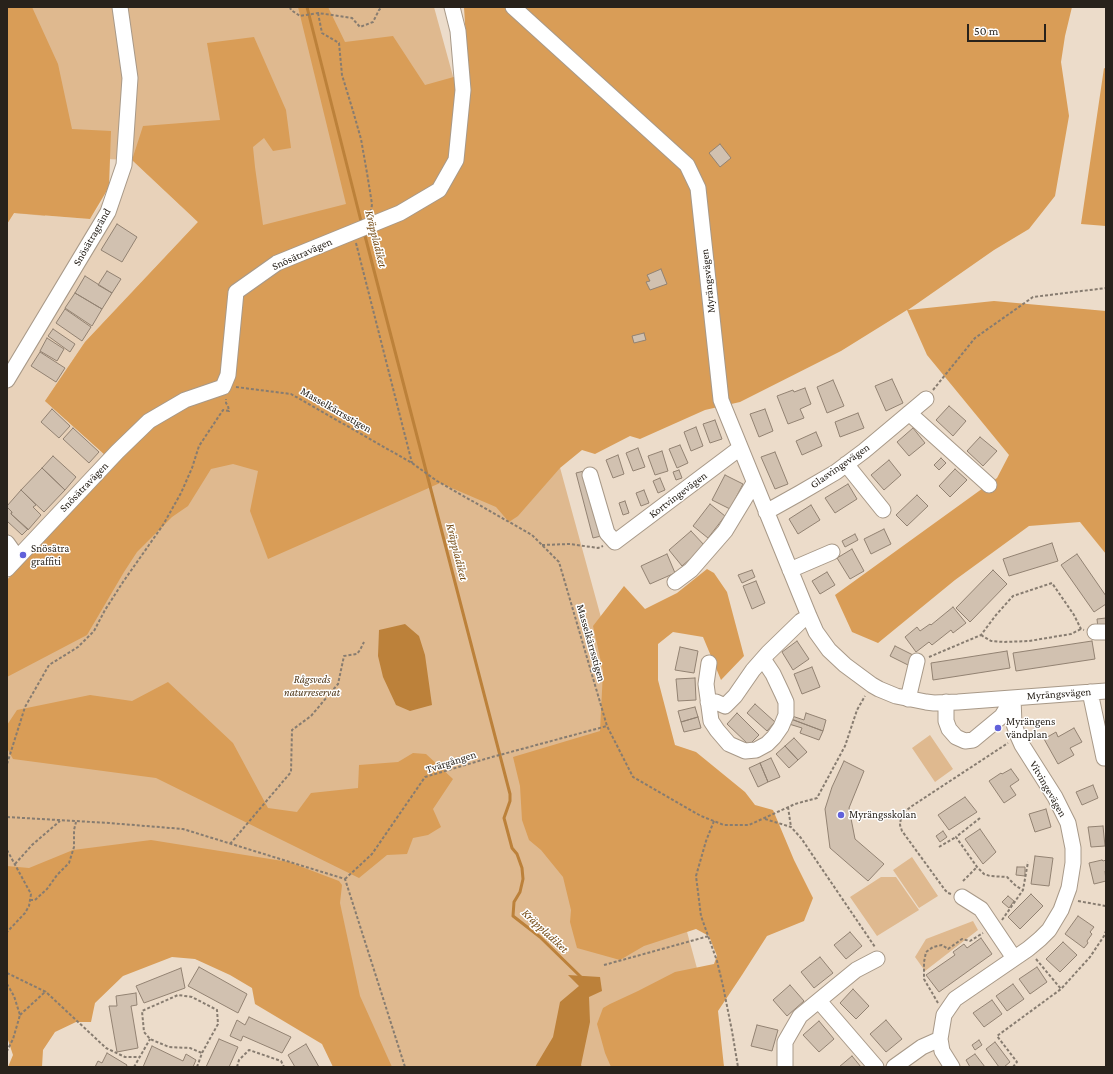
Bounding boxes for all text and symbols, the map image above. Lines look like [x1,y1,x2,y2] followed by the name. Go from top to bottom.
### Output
[969,16,1048,42] scale bar
[974,24,998,38] text: 50 m
[70,206,114,268] street label: Snösätragränd
[362,209,390,269] water label: Kräppladiket
[270,235,334,273] street label: Snösätravägen
[698,248,718,314] street label: Myrängsvägen
[298,384,374,436] street label: Masselkärrsstigen
[808,441,872,491] street label: Glasvingevägen
[57,459,111,515] street label: Snösätravägen
[646,469,710,521] street label: Kortvingevägen
[443,522,471,582] water label: Kräppladiket
[31,542,69,568] place label: Snösätra graffiti
[18,550,28,560] marker: Snösätra graffiti
[574,603,608,683] street label: Masselkärrsstigen
[284,673,340,699] park label: Rågsveds naturreservat
[1026,685,1092,703] street label: Myrängsvägen
[1006,715,1055,741] place label: Myrängens vändplan
[993,723,1003,733] marker: Myrängens vändplan
[424,748,478,776] street label: Tvärgången
[1027,759,1069,819] street label: Vitvingevägen
[849,808,916,822] place label: Myrängsskolan
[836,810,846,820] marker: Myrängsskolan
[519,906,571,956] water label: Kräppladiket

